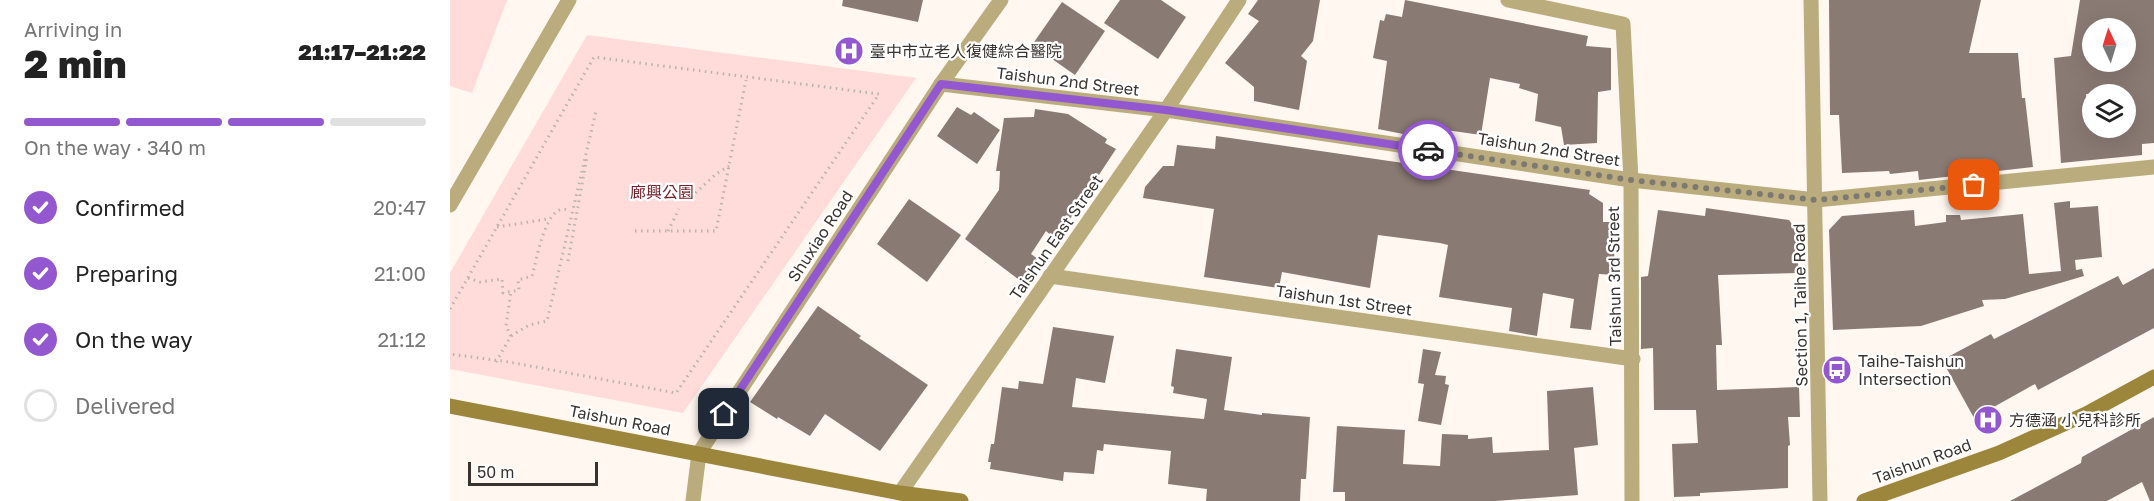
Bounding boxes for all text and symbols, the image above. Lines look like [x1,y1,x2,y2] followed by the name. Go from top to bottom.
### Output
[24,17,122,41] text: Arriving in
[2082,18,2136,72] north arrow
[2082,18,2136,138] map controls
[833,35,865,67] hospital icon: 臺中市立老人復健綜合醫院
[298,38,426,65] text: 21:17–21:22
[24,40,127,87] text: 2 min
[870,41,1062,61] place label: 臺中市立老人復健綜合醫院
[995,62,1141,100] street label: Taishun 2nd Street
[2082,84,2136,138] button: layers
[1398,120,1458,180] courier
[1476,128,1622,170] street label: Taishun 2nd Street
[1412,134,1445,167] icon: car
[24,135,206,159] text: On the way · 340 m
[1948,159,1999,210] pin
[1957,168,1990,201] icon: bag
[1005,170,1107,304] street label: Taishun East Street
[630,182,694,202] park label: 廊興公園
[783,187,857,285] street label: Shuxiao Road
[24,191,57,224] icon: check
[75,194,185,221] text: Confirmed
[373,195,426,219] text: 20:47
[1603,206,1625,346] street label: Taishun 3rd Street
[1789,223,1811,387] street label: Section 1, Taihe Road
[24,257,57,290] icon: check
[75,260,178,287] text: Preparing
[374,261,426,285] text: 21:00
[1274,281,1414,319] street label: Taishun 1st Street
[24,323,57,356] icon: check
[75,326,193,353] text: On the way
[377,327,426,351] text: 21:12
[1858,351,1964,389] place label: Taihe-Taishun Intersection
[1821,354,1853,386] bus stop icon: Taihe-Taishun Intersection
[698,388,749,439] pin
[75,392,175,419] text: Delivered
[707,397,740,430] icon: home
[568,400,672,440] street label: Taishun Road
[1972,404,2004,436] hospital icon: 方德涵 小兒科診所
[2009,410,2141,430] place label: 方德涵 小兒科診所
[1870,434,1974,488] street label: Taishun Road
[468,459,598,486] scale bar
[477,462,514,482] text: 50 m

